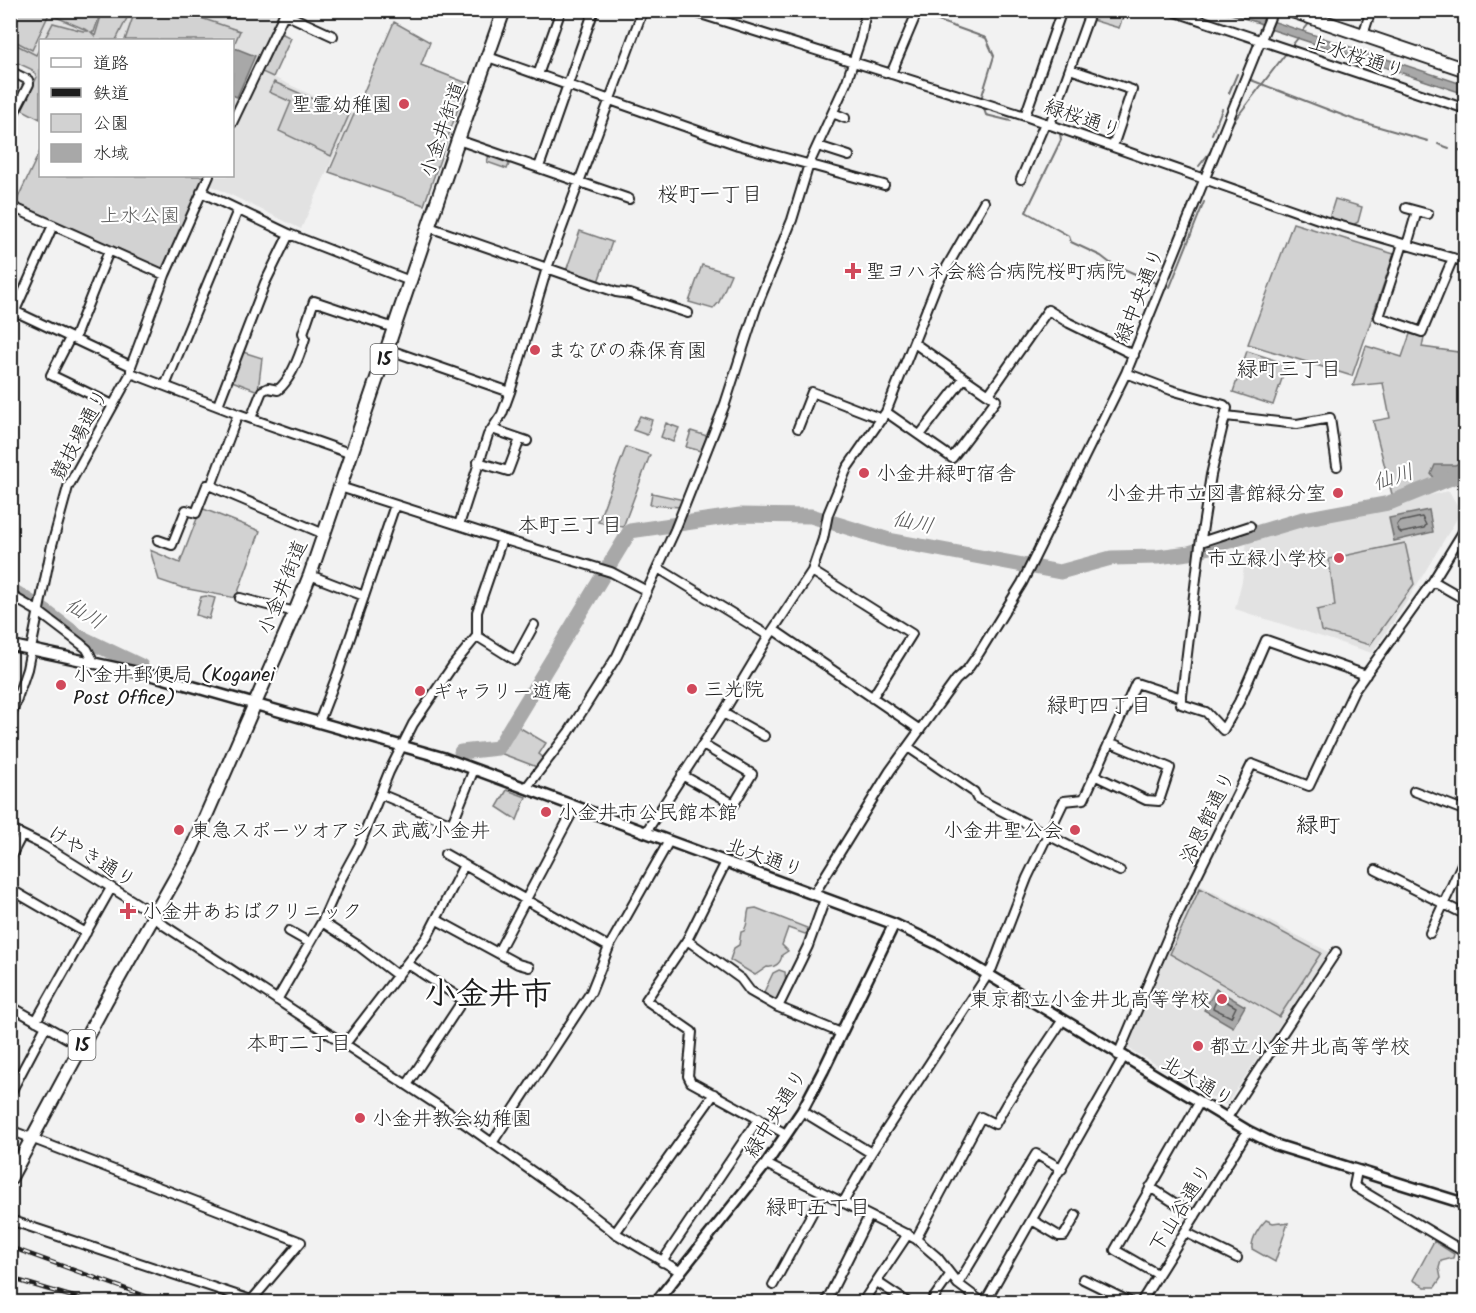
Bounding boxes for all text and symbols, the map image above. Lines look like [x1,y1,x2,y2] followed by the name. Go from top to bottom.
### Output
[1304,27,1409,89] street label: 上水桜通り
[39,39,234,177] legend
[93,50,129,79] text: 道路
[412,77,475,182] street label: 小金井街道
[93,80,129,109] text: 鉄道
[292,90,392,122] place label: 聖霊幼稚園
[1039,92,1125,148] street label: 緑桜通り
[397,97,411,111] marker: 聖霊幼稚園
[93,110,129,139] text: 公園
[93,140,129,169] text: 水域
[658,179,763,212] district label: 桜町一丁目
[100,201,180,233] park label: 上水公園
[1107,243,1174,348] street label: 緑中央通り
[866,257,1126,289] place label: 聖ヨハネ会総合病院桜町病院
[844,262,862,280] marker: 聖ヨハネ会総合病院桜町病院
[547,336,707,368] place label: まなびの森保育園
[528,343,542,357] marker: まなびの森保育園
[370,344,398,374] road number: 15
[1237,354,1342,387] district label: 緑町三丁目
[43,383,118,487] street label: 競技場通り
[1368,456,1419,501] water label: 仙川
[876,459,1016,491] place label: 小金井緑町宿舎
[857,466,871,480] marker: 小金井緑町宿舎
[1106,479,1326,511] place label: 小金井市立図書館緑分室
[1331,486,1345,500] marker: 小金井市立図書館緑分室
[889,503,937,544] water label: 仙川
[518,510,623,543] district label: 本町三丁目
[250,535,317,640] street label: 小金井街道
[1207,544,1327,576] place label: 市立緑小学校
[1332,551,1346,565] marker: 市立緑小学校
[58,589,111,639] water label: 仙川
[73,660,276,715] place label: 小金井郵便局 (Koganei Post Office)
[704,675,764,707] place label: 三光院
[432,677,572,709] place label: ギャラリー遊庵
[54,678,68,692] marker: 小金井郵便局 (Koganei Post Office)
[685,682,699,696] marker: 三光院
[413,684,427,698] marker: ギャラリー遊庵
[1047,690,1152,723] district label: 緑町四丁目
[1172,766,1245,870] street label: 浴恩館通り
[558,798,738,830] place label: 小金井市公民館本館
[539,805,553,819] marker: 小金井市公民館本館
[1296,809,1340,844] district label: 緑町
[191,816,490,848] place label: 東急スポーツオアシス武蔵小金井
[943,816,1063,848] place label: 小金井聖公会
[40,818,142,898] street label: けやき通り
[172,823,186,837] marker: 東急スポーツオアシス武蔵小金井
[1068,823,1082,837] marker: 小金井聖公会
[721,830,807,888] street label: 北大通り
[142,897,362,929] place label: 小金井あおばクリニック
[119,902,137,920] marker: 小金井あおばクリニック
[424,970,552,1021] district label: 小金井市
[970,985,1210,1017] place label: 東京都立小金井北高等学校
[1215,992,1229,1006] marker: 東京都立小金井北高等学校
[247,1028,352,1061] district label: 本町二丁目
[68,1030,96,1060] road number: 15
[1210,1032,1410,1064] place label: 都立小金井北高等学校
[1191,1039,1205,1053] marker: 都立小金井北高等学校
[1154,1048,1239,1117] street label: 北大通り
[737,1063,817,1165] street label: 緑中央通り
[372,1104,532,1136] place label: 小金井教会幼稚園
[353,1111,367,1125] marker: 小金井教会幼稚園
[1142,1158,1222,1260] street label: 下山谷通り
[766,1192,871,1225] district label: 緑町五丁目

